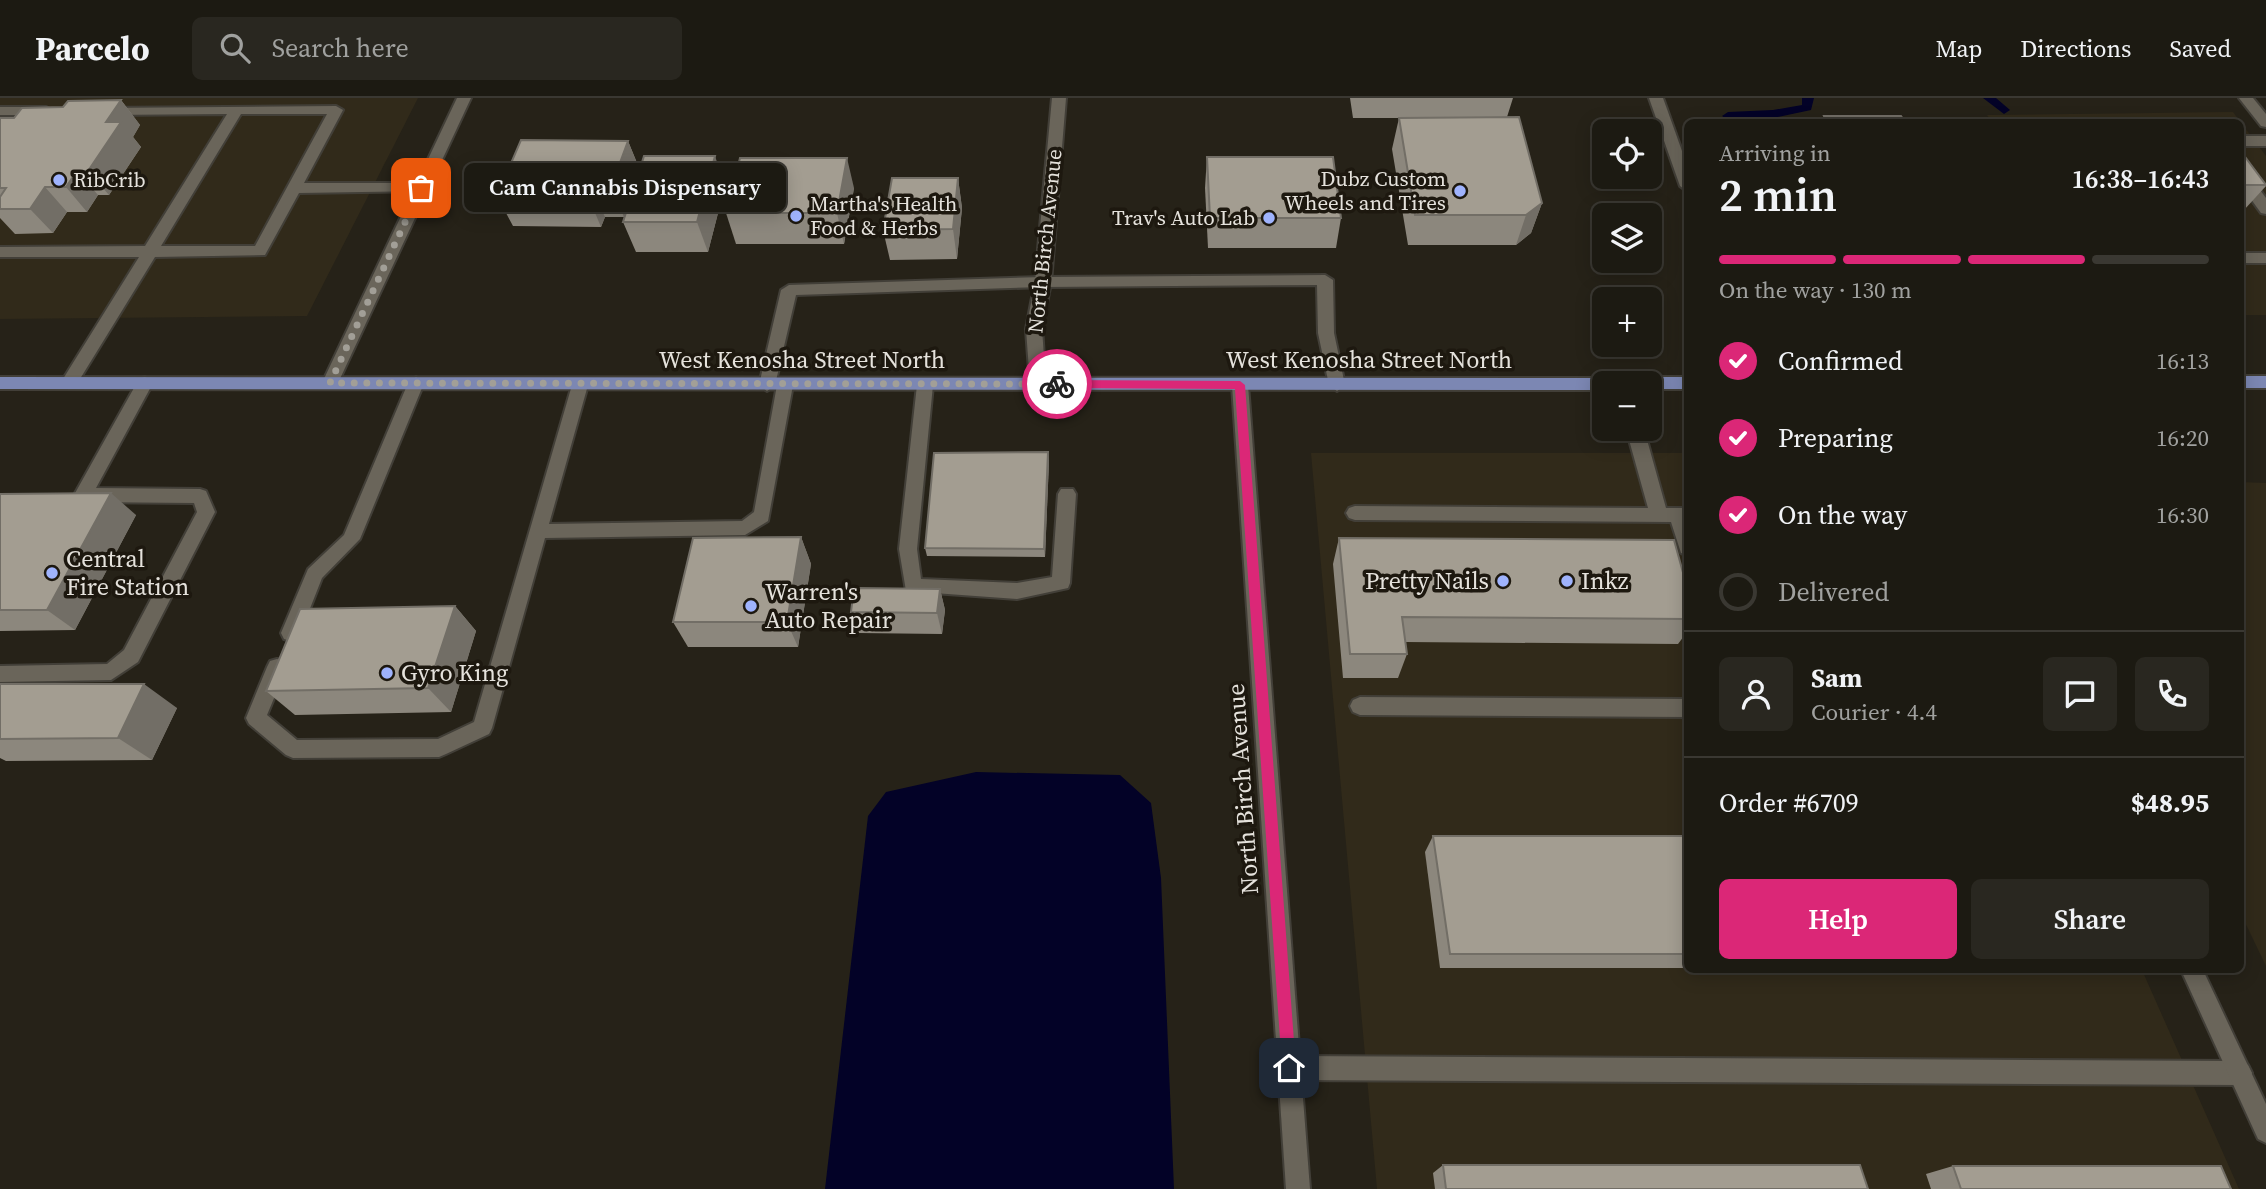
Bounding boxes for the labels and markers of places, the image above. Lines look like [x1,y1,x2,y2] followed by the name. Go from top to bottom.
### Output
[391,158,451,218] pin
[463,164,785,212] callout: Cam Cannabis Dispensary
[1285,164,1446,217] place label: Dubz Custom Wheels and Tires
[73,165,146,194] place label: RibCrib
[51,172,67,188] marker: RibCrib
[1452,183,1468,199] marker: Dubz Custom Wheels and Tires
[810,189,957,242] place label: Martha's Health Food & Herbs
[1112,203,1255,232] place label: Trav's Auto Lab
[788,208,804,224] marker: Martha's Health Food & Herbs
[1261,210,1277,226] marker: Trav's Auto Lab
[66,542,189,603] place label: Central Fire Station
[1365,564,1489,597] place label: Pretty Nails
[1581,564,1629,597] place label: Inkz
[44,565,60,581] marker: Central Fire Station
[1495,573,1511,589] marker: Pretty Nails
[1559,573,1575,589] marker: Inkz
[765,575,892,636] place label: Warren's Auto Repair
[743,598,759,614] marker: Warren's Auto Repair
[401,656,508,689] place label: Gyro King
[379,665,395,681] marker: Gyro King
[1259,1038,1319,1098] pin

